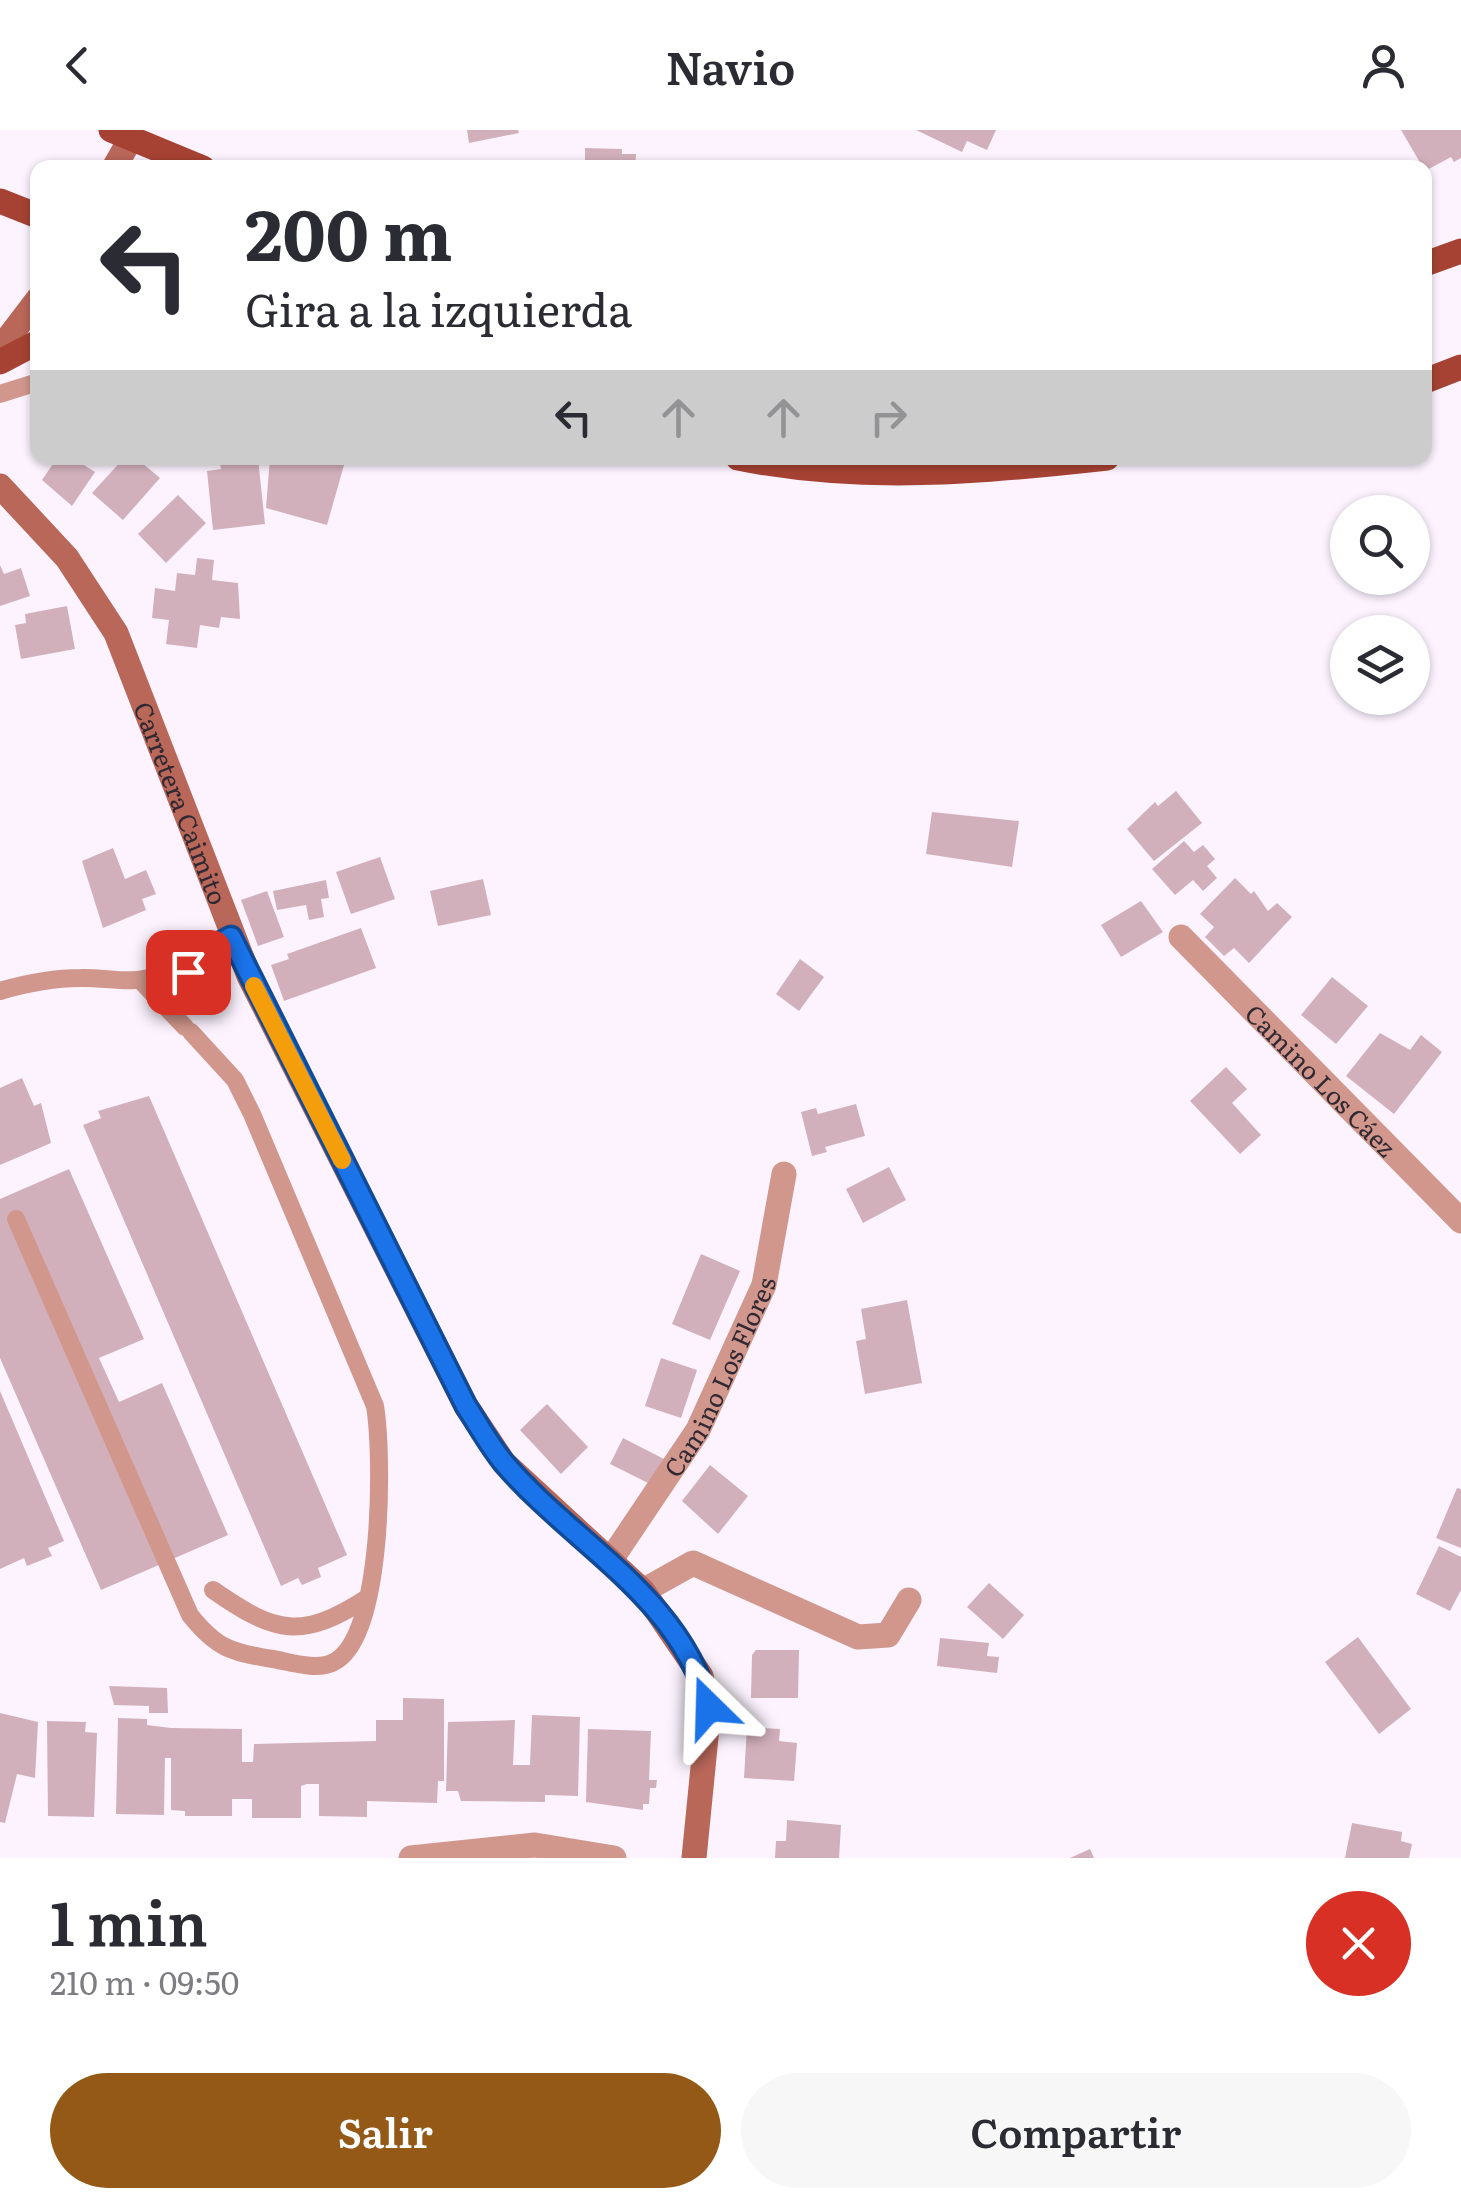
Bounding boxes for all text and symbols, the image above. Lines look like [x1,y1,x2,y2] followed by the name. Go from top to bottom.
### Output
[666,32,795,99] text: Navio
[50,38,105,93] icon: back
[1356,38,1411,93] icon: person
[245,179,453,283] text: 200 m
[80,200,210,330] icon: left
[245,274,632,341] text: Gira a la izquierda
[546,390,601,445] icon: left
[651,390,706,445] icon: ahead
[756,390,811,445] icon: ahead
[861,390,916,445] icon: right
[1330,495,1430,715] map controls
[1330,495,1430,595] button: search
[1330,615,1430,715] button: layers
[126,696,238,910] street label: Carretera Caimito
[146,930,231,1015] pin
[161,945,216,1000] icon: arrive
[1238,995,1405,1164] street label: Camino Los Cáez
[654,1275,783,1484] street label: Camino Los Flores
[657,1655,761,1759] position arrow
[50,1875,208,1964] text: 1 min
[1306,1891,1411,1996] button: close
[50,1957,239,2005] text: 210 m · 09:50
[50,2073,721,2188] button: Salir
[741,2073,1411,2188] button: Compartir

